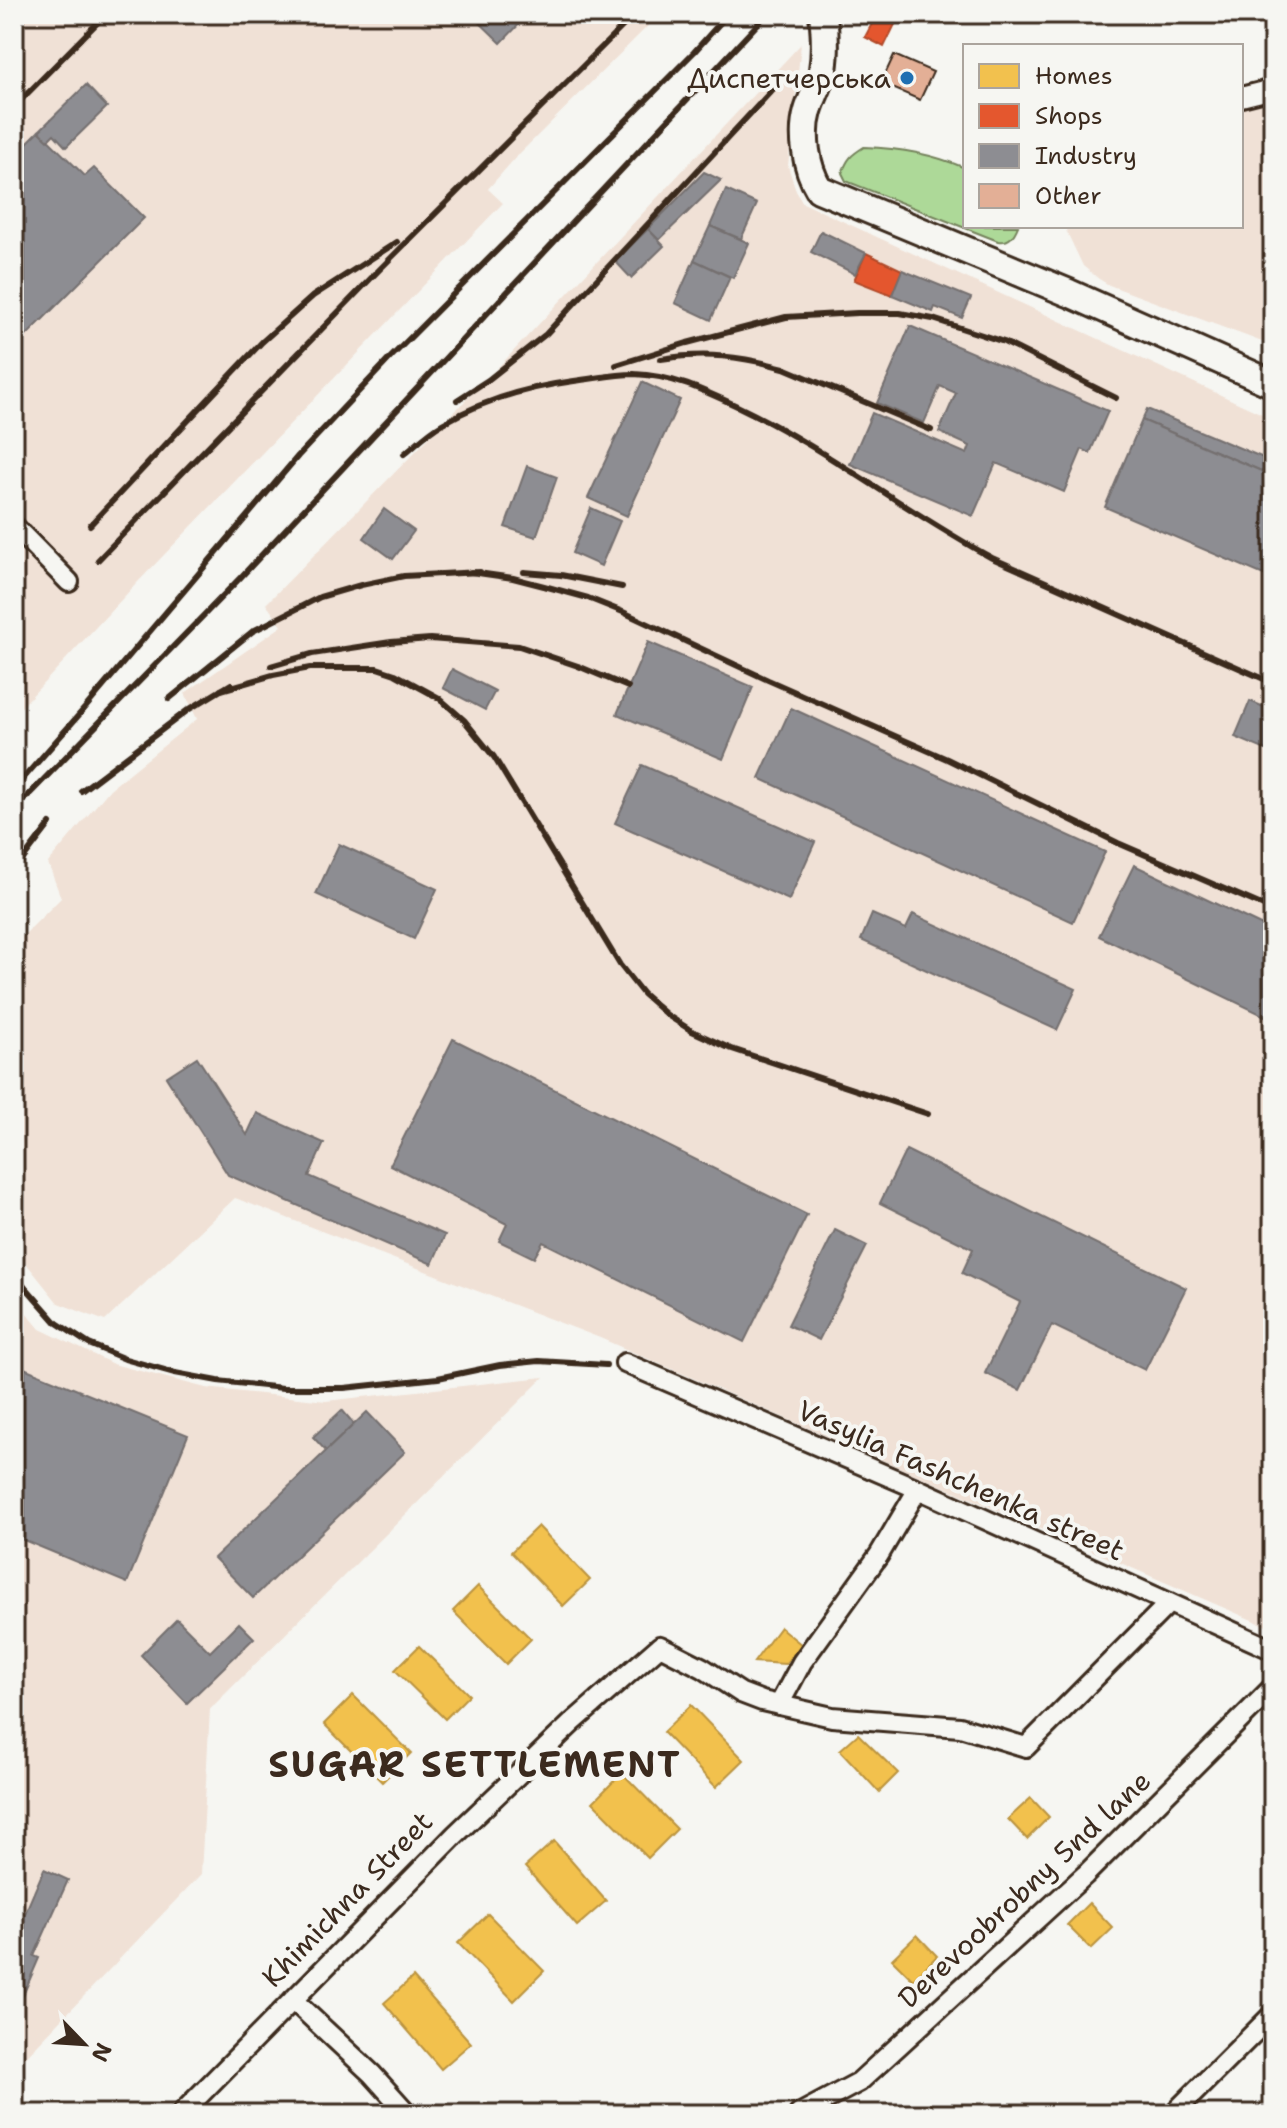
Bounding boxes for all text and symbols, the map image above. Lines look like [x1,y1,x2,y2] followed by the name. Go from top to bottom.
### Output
[963,44,1243,228] legend
[687,59,891,97] place label: Диспетчерська
[1035,60,1113,92] text: Homes
[898,69,916,87] marker: Диспетчерська
[1035,100,1103,132] text: Shops
[1035,140,1137,172] text: Industry
[1035,180,1102,212] text: Other
[792,1391,1130,1569] street label: Vasylia Fashchenka street
[268,1740,682,1789] district label: SUGAR SETTLEMENT
[889,1762,1159,2016] street label: Derevoobrobny 5nd lane
[253,1803,441,1995] street label: Khimichna Street
[44,2004,124,2084] north arrow
[85,2038,118,2066] text: N

